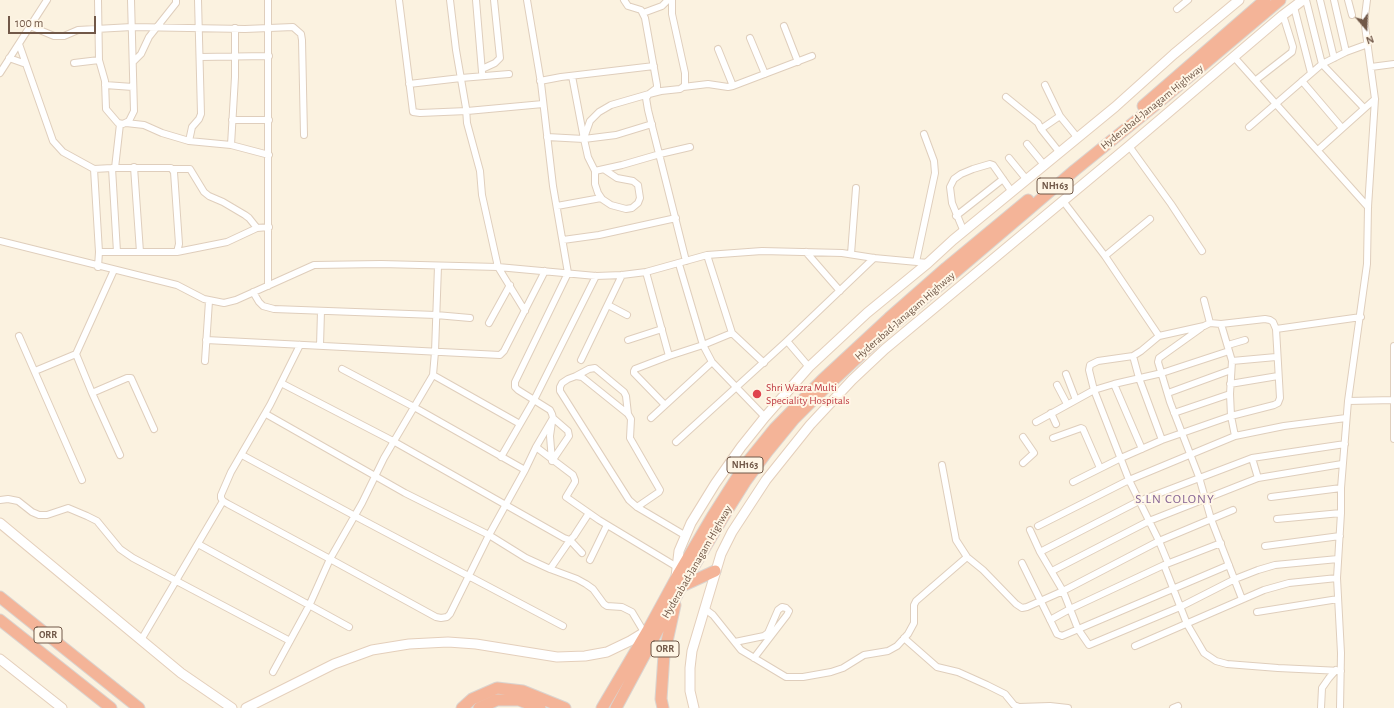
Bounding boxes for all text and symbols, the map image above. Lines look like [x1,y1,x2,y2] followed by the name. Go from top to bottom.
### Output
[10,8,98,34] scale bar
[1346,8,1386,48] north arrow
[15,17,43,29] text: 100 m
[1365,33,1375,46] text: N
[1098,62,1206,152] street label: Hyderabad-Janagam Highway
[1037,178,1073,194] road number: NH163
[852,269,958,363] street label: Hyderabad-Janagam Highway
[766,381,850,407] place label: Shri Wazra Multi Speciality Hospitals
[751,388,763,400] marker: Shri Wazra Multi Speciality Hospitals
[727,457,763,473] road number: NH163
[1135,491,1215,507] district label: S.LN COLONY
[659,503,735,621] street label: Hyderabad-Janagam Highway
[34,627,62,643] road number: ORR
[651,641,679,657] road number: ORR

